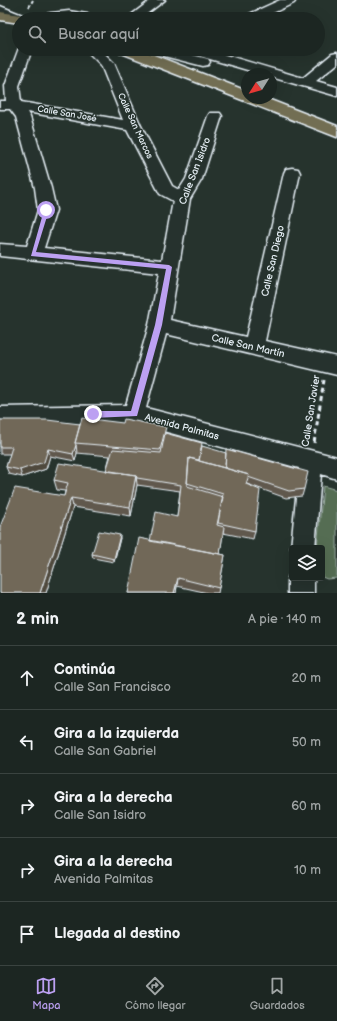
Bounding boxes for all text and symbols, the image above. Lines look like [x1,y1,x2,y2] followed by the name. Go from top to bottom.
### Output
[12,12,325,56] search box
[26,23,48,45] icon: search
[58,25,139,44] text: Buscar aquí
[241,68,277,104] north arrow
[115,91,155,161] street label: Calle San Marcos
[36,103,98,125] street label: Calle San José
[177,135,213,206] street label: Calle San Isidro
[37,201,55,219] route start
[259,224,287,298] street label: Calle San Diego
[210,332,286,360] street label: Calle San Martín
[299,374,323,448] street label: Calle San Javier
[84,405,102,423] route end
[144,411,220,443] street label: Avenida Palmitas
[289,545,325,581] map controls
[289,545,325,581] button: layers
[16,609,59,629] text: 2 min
[248,611,321,627] text: A pie · 140 m
[54,660,115,679] text: Continúa
[16,667,38,689] icon: ahead
[291,670,321,686] text: 20 m
[54,679,171,695] text: Calle San Francisco
[54,724,179,743] text: Gira a la izquierda
[16,731,38,753] icon: left
[292,734,321,750] text: 50 m
[54,743,156,759] text: Calle San Gabriel
[54,788,173,807] text: Gira a la derecha
[16,795,38,817] icon: right
[291,798,321,814] text: 60 m
[54,807,146,823] text: Calle San Isidro
[54,852,173,871] text: Gira a la derecha
[16,859,38,881] icon: right
[294,862,321,878] text: 10 m
[54,871,153,887] text: Avenida Palmitas
[16,923,38,945] icon: arrive
[54,924,180,943] text: Llegada al destino
[32,975,61,1012] tab: Mapa
[125,975,185,1012] tab: Cómo llegar
[250,975,305,1012] tab: Guardados

